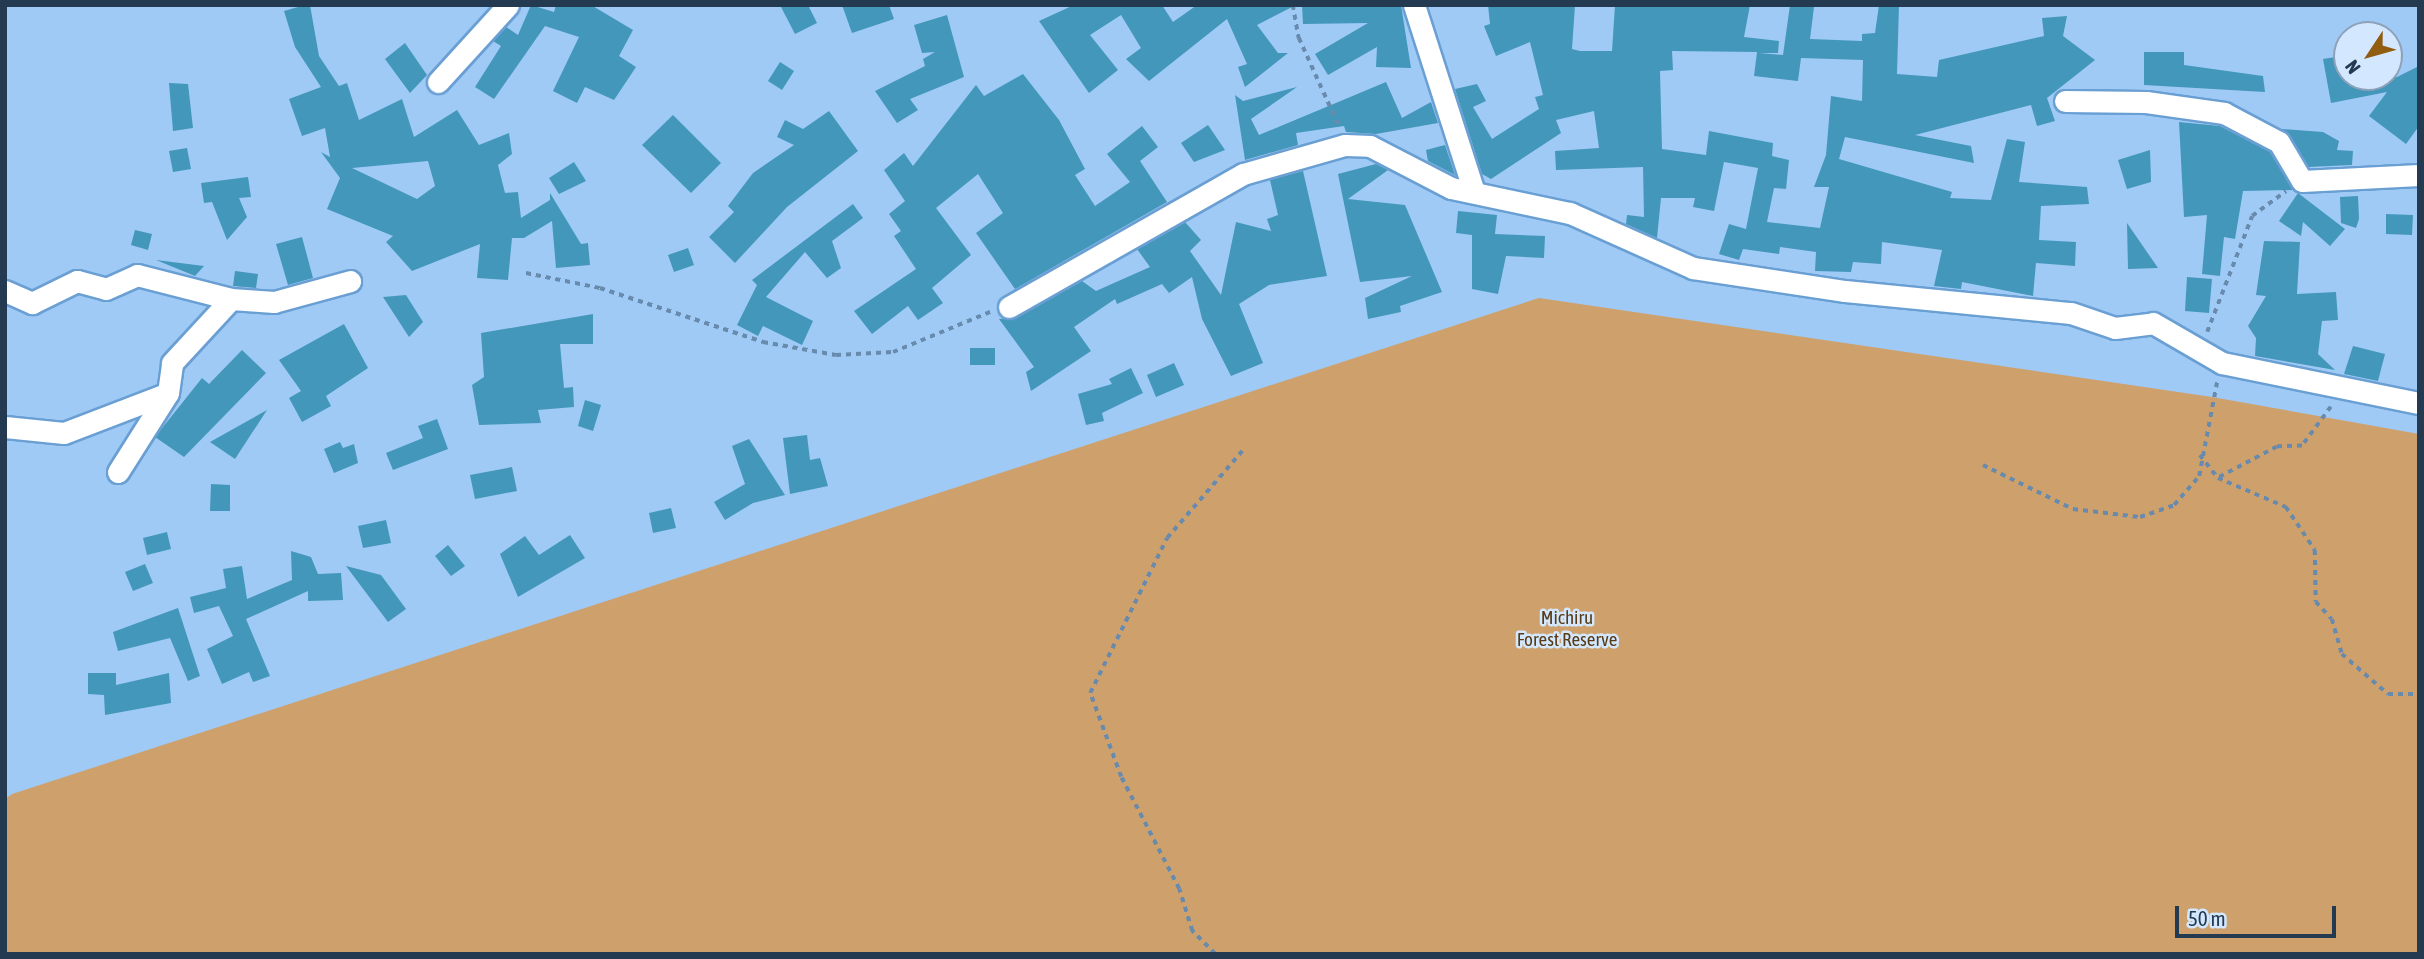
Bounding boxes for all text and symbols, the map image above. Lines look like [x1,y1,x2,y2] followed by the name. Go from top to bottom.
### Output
[2333,21,2403,91] north arrow
[2340,56,2365,78] text: N
[1517,607,1617,651] park label: Michiru Forest Reserve
[2179,892,2340,936] scale bar
[2188,906,2226,930] text: 50 m

